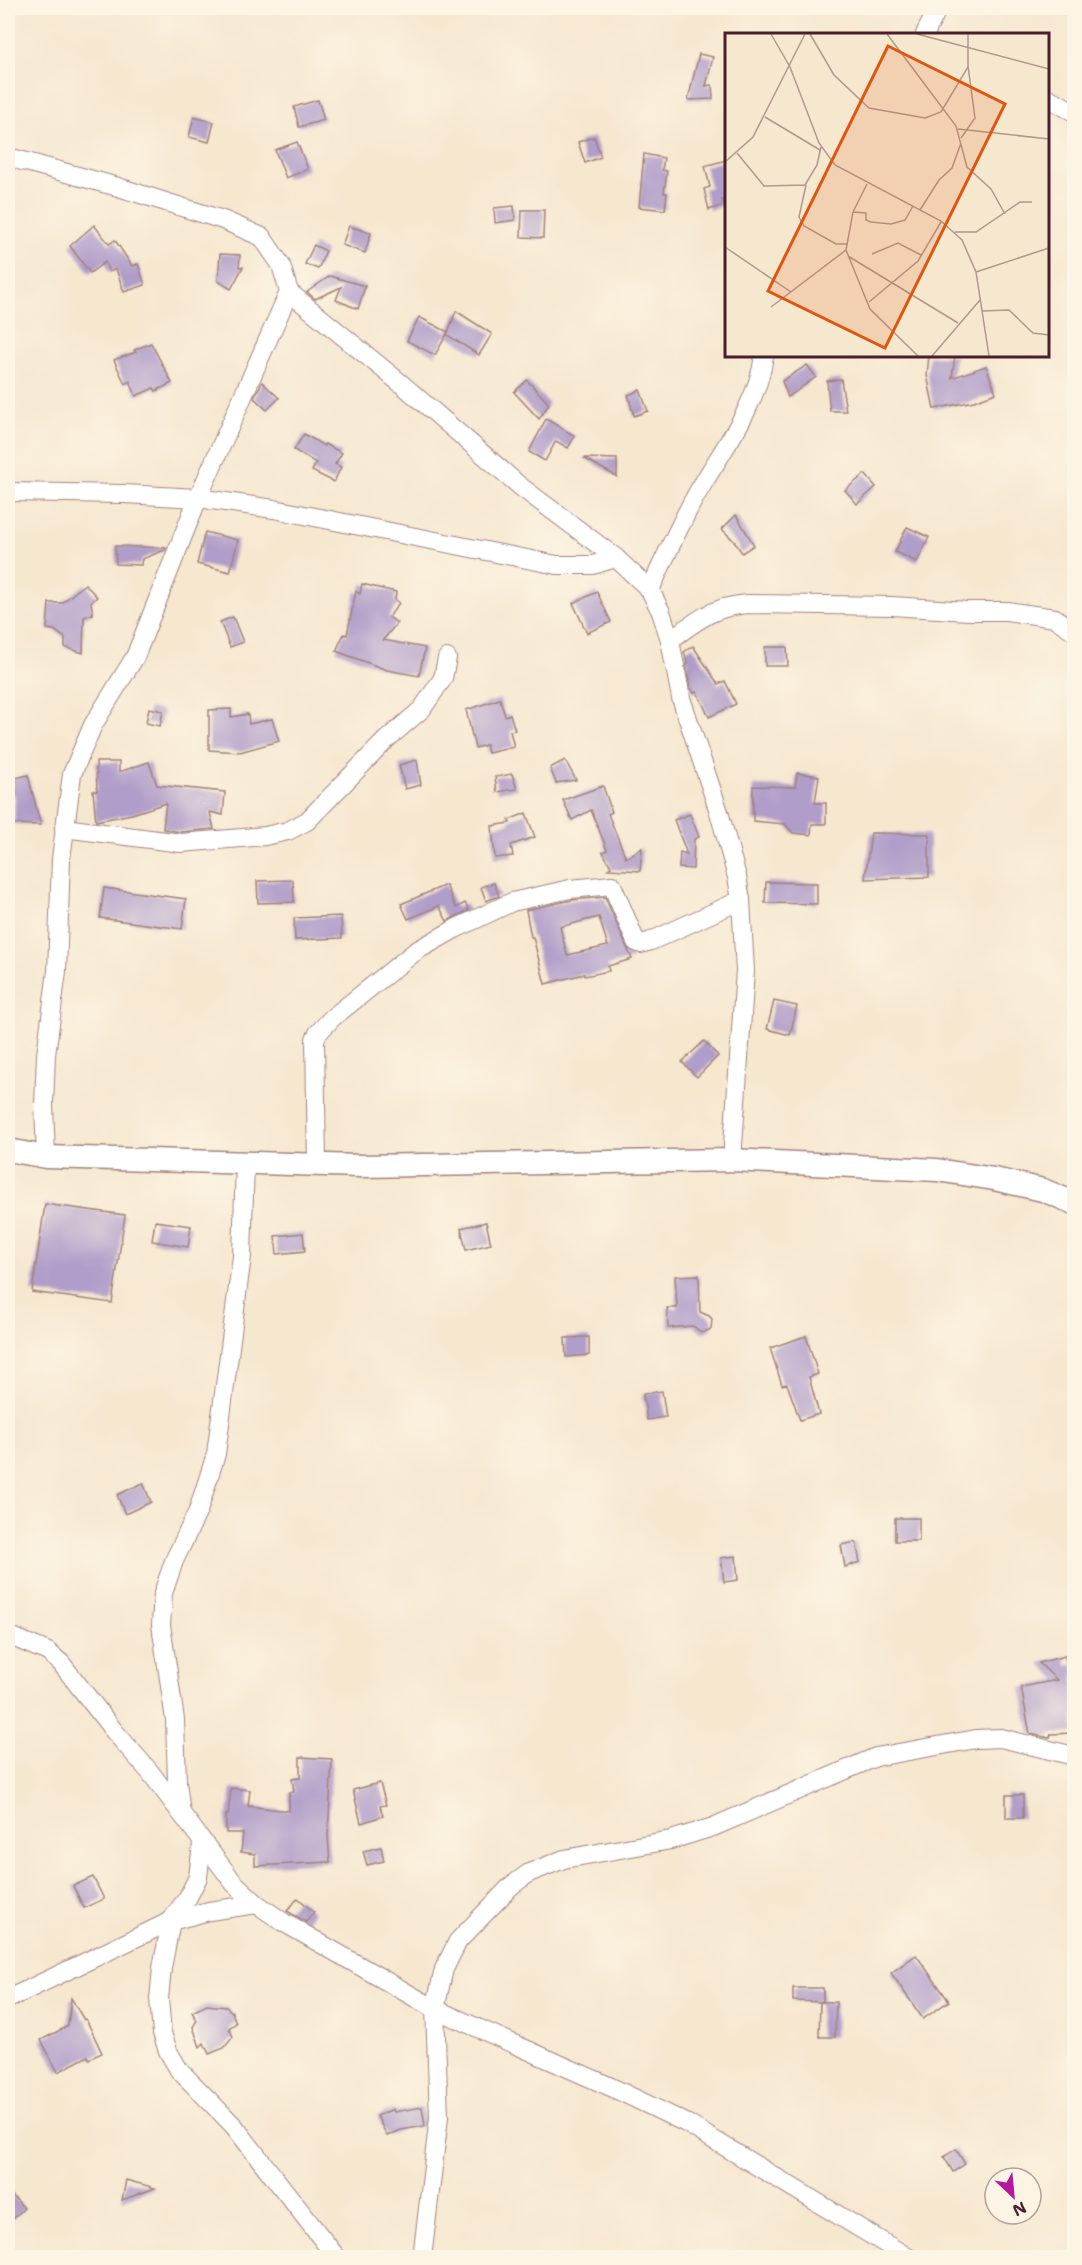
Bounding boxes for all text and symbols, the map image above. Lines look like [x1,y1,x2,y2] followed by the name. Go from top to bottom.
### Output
[725,33,1049,357] inset map
[983,2166,1043,2226] north arrow
[1009,2197,1030,2221] text: N

